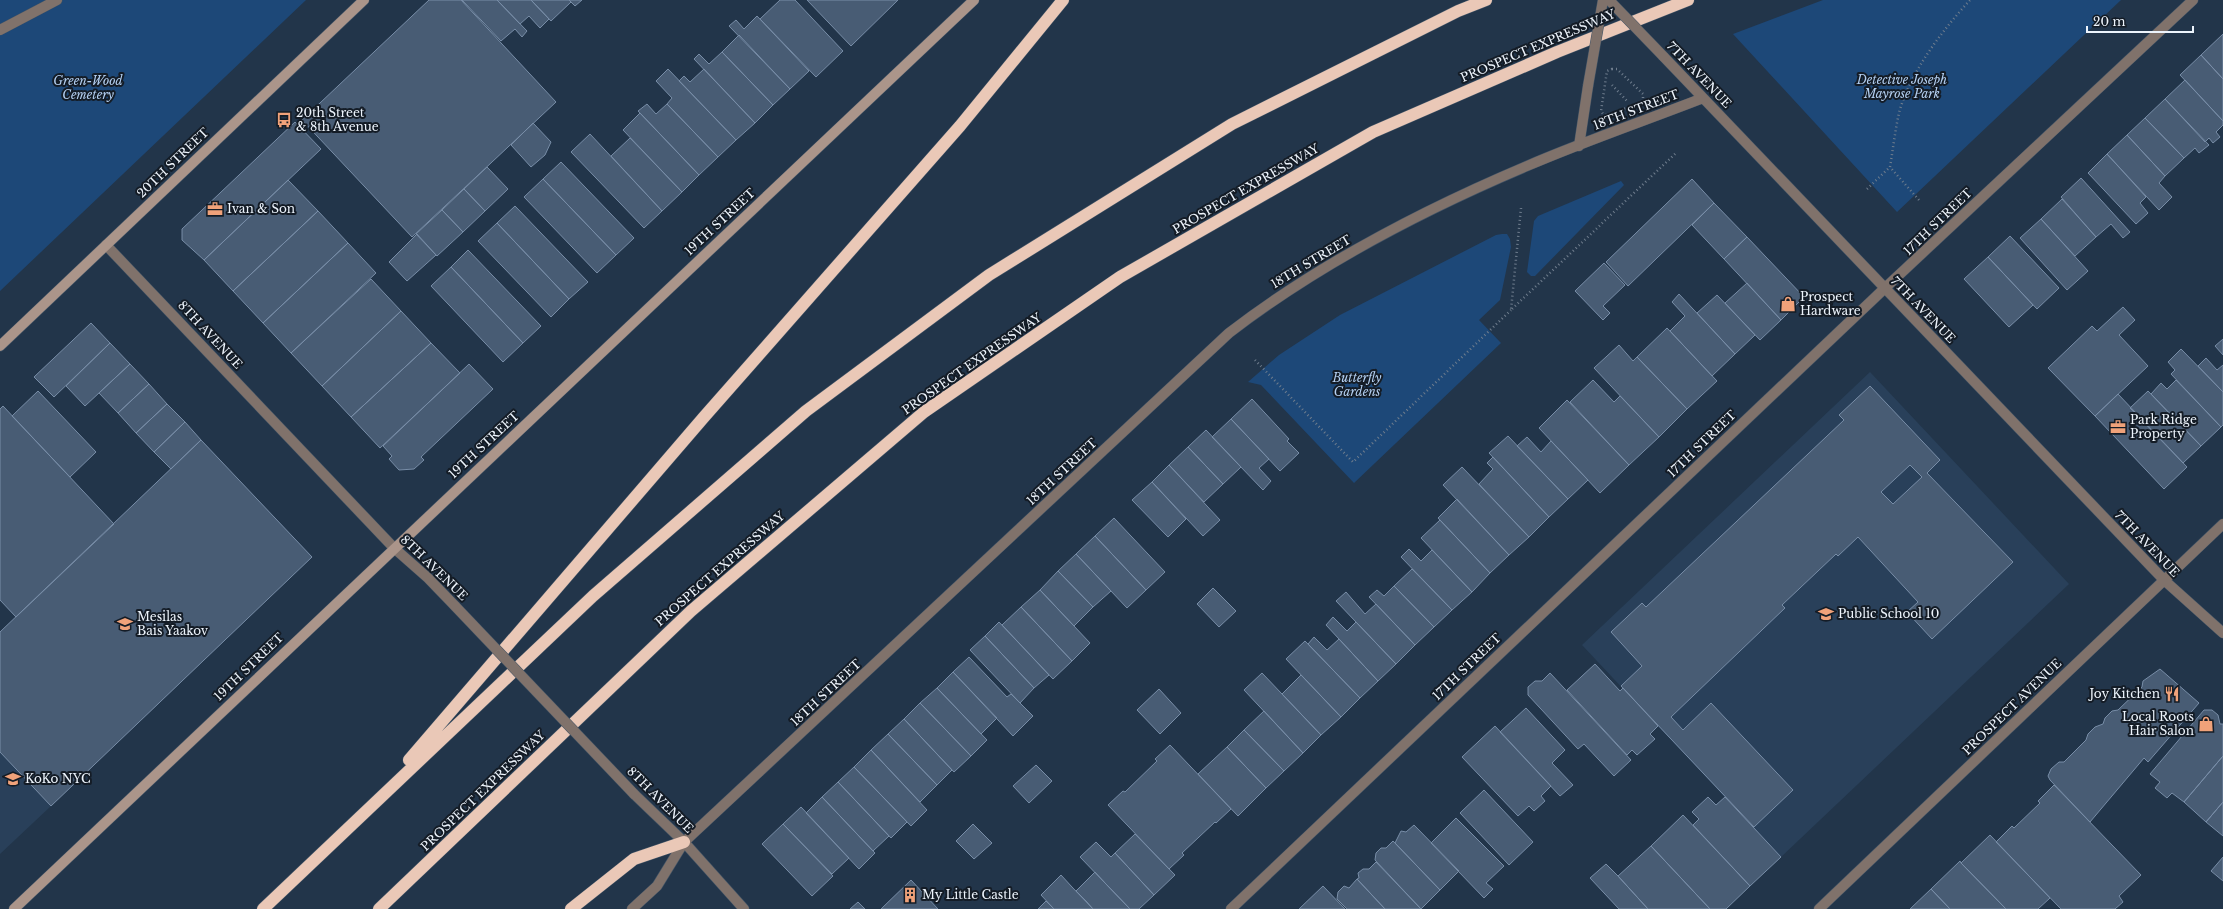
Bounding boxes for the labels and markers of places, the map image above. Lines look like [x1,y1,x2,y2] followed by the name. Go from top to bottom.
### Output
[296,105,379,134] place label: 20th Street & 8th Avenue
[275,111,293,129] bus stop icon: 20th Street & 8th Avenue
[206,200,224,218] office icon: Ivan & Son
[227,201,295,216] place label: Ivan & Son
[1800,289,1861,318] place label: Prospect Hardware
[1779,295,1797,313] shop icon: Prospect Hardware
[2130,412,2197,441] place label: Park Ridge Property
[2109,418,2127,436] office icon: Park Ridge Property
[1817,605,1835,623] school or university icon: Public School 10
[1838,606,1939,621] place label: Public School 10
[137,609,209,638] place label: Mesilas Bais Yaakov
[116,615,134,633] school or university icon: Mesilas Bais Yaakov
[2163,685,2181,703] restaurant icon: Joy Kitchen
[2087,686,2160,701] place label: Joy Kitchen
[2122,709,2194,738] place label: Local Roots Hair Salon
[2197,715,2215,733] shop icon: Local Roots Hair Salon
[4,770,22,788] school or university icon: KoKo NYC
[25,771,91,786] place label: KoKo NYC
[901,886,919,904] building icon: My Little Castle
[922,887,1019,902] place label: My Little Castle

